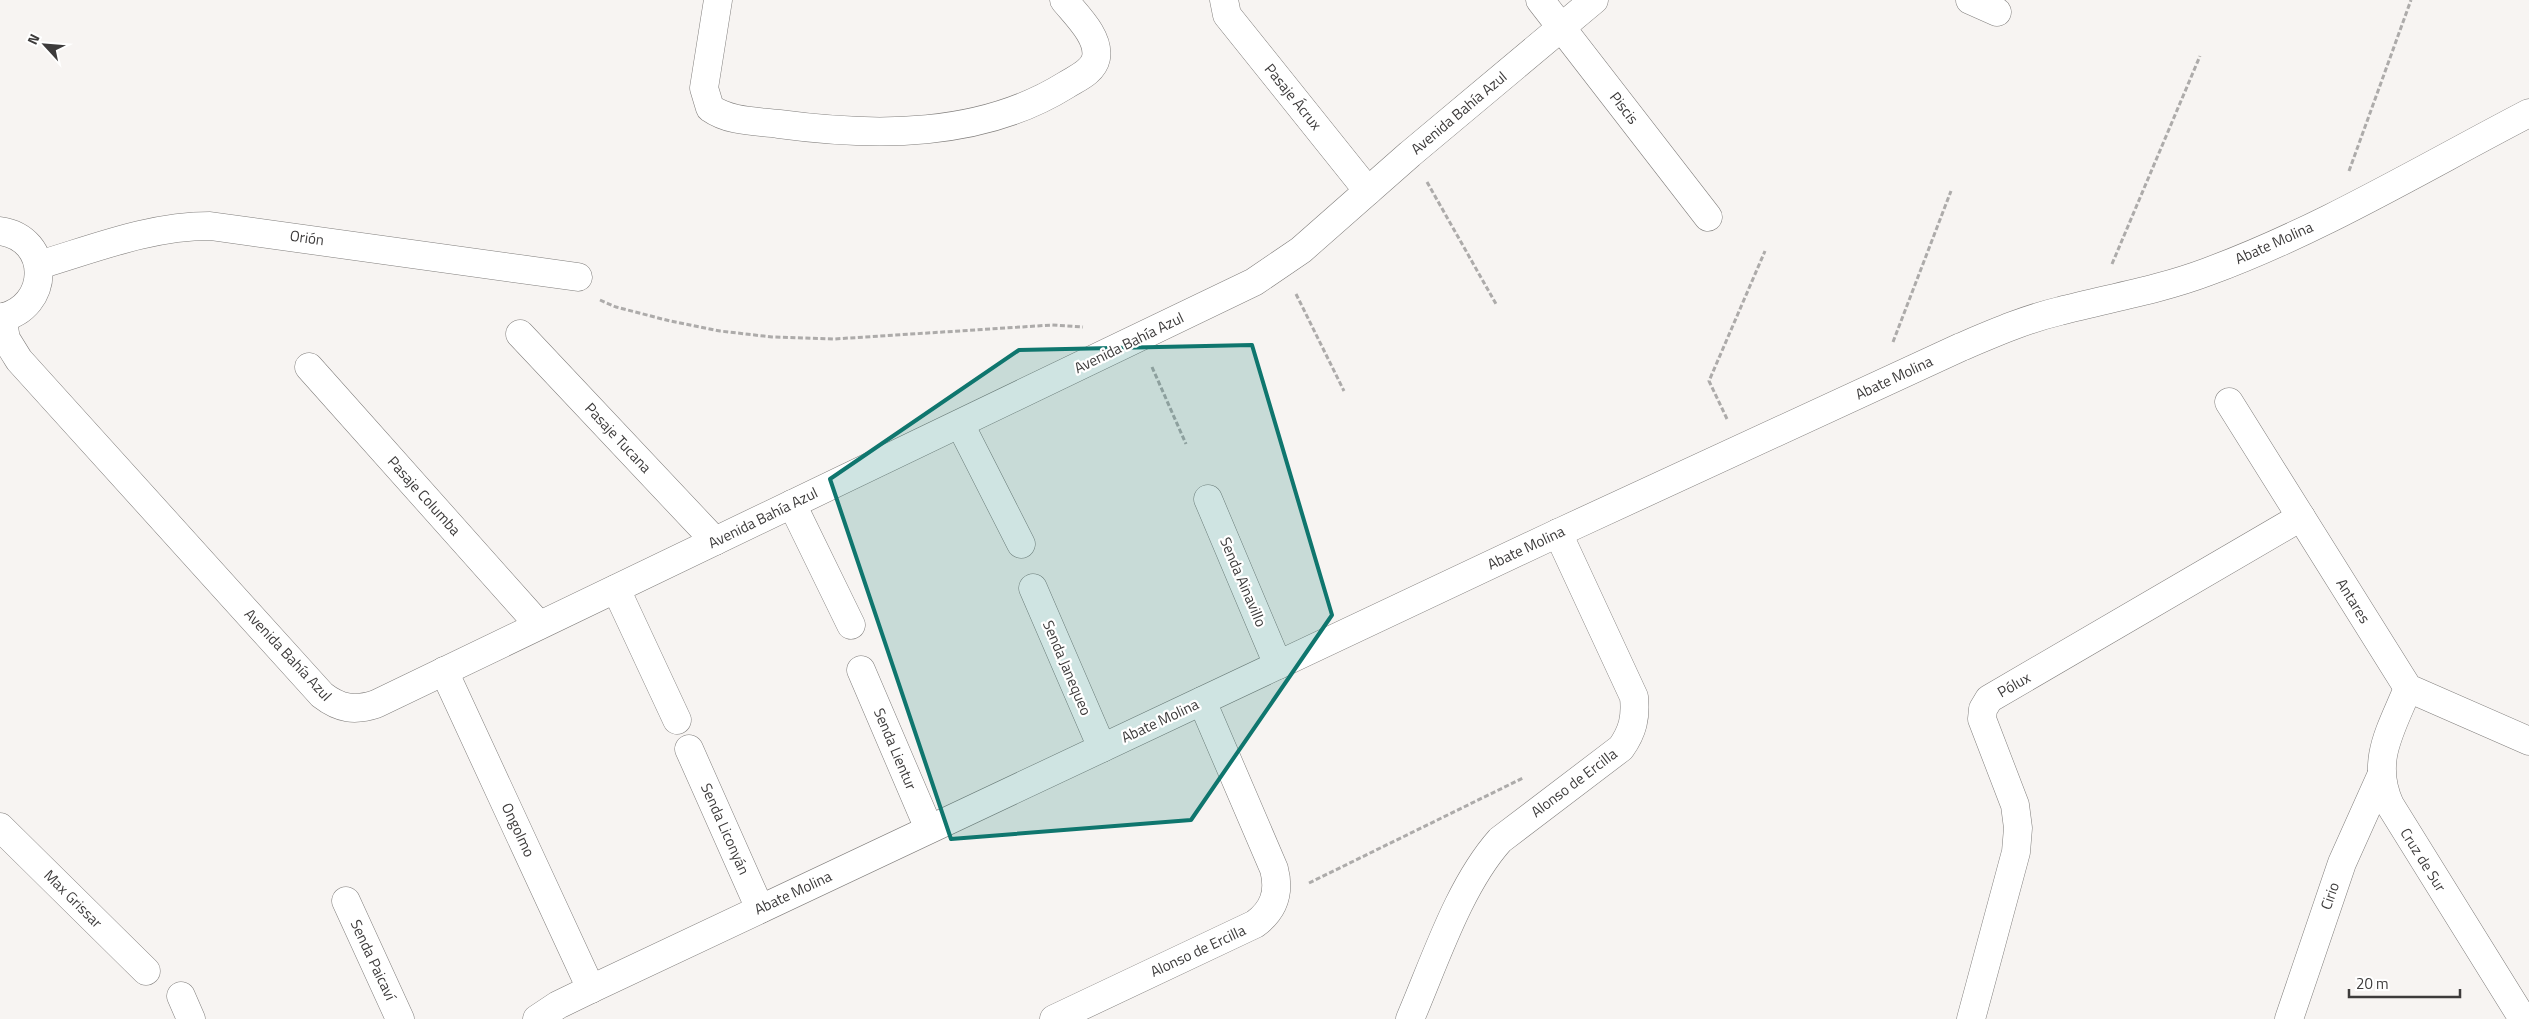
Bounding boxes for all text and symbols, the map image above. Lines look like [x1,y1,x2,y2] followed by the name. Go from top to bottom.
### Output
[20,20,70,70] north arrow
[21,30,44,48] text: N
[1259,58,1328,135] street label: Pasaje Ácrux
[1406,65,1512,160] street label: Avenida Bahía Azul
[1604,86,1645,129] street label: Piscis
[2231,215,2317,270] street label: Abate Molina
[288,224,326,251] street label: Orión
[1070,306,1188,379] street label: Avenida Bahía Azul
[1851,349,1937,406] street label: Abate Molina
[580,397,658,478] street label: Pasaje Tucana
[382,451,467,541] street label: Pasaje Columba
[704,481,822,554] street label: Avenida Bahía Azul
[1483,519,1569,576] street label: Abate Molina
[1214,533,1273,630] street label: Senda Ainavillo
[2331,574,2376,628] street label: Antares
[239,603,338,706] street label: Avenida Bahía Azul
[1037,617,1098,719] street label: Senda Janequeo
[1993,666,2035,703] street label: Pólux
[1117,692,1203,749] street label: Abate Molina
[868,704,923,793] street label: Senda Lientur
[1526,742,1622,823] street label: Alonso de Ercilla
[695,779,756,878] street label: Senda Liconyán
[496,799,541,861] street label: Ongolmo
[2395,823,2452,896] street label: Cruz de Sur
[39,864,108,933] street label: Max Grissar
[750,864,836,921] street label: Abate Molina
[2314,879,2345,913] street label: Cirio
[345,916,403,1005] street label: Senda Paicaví
[1146,918,1250,983] street label: Alonso de Ercilla
[2349,966,2460,998] scale bar
[2356,972,2389,995] text: 20 m

